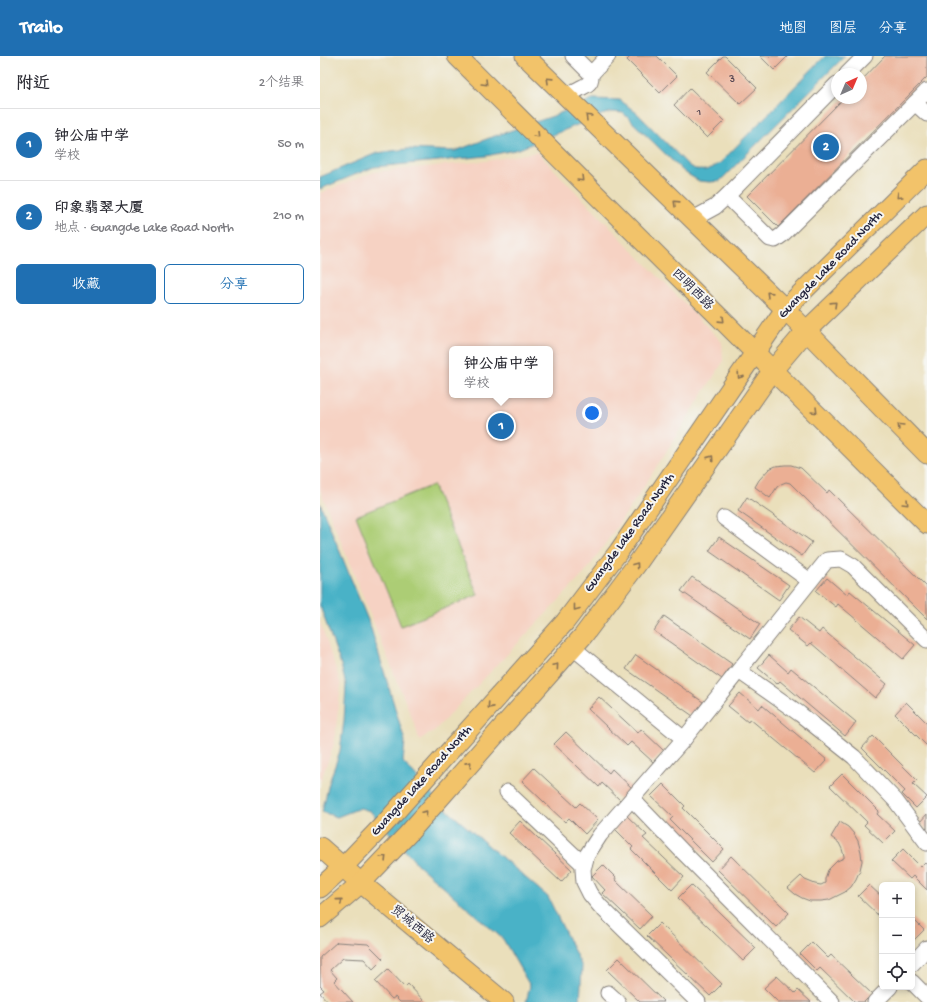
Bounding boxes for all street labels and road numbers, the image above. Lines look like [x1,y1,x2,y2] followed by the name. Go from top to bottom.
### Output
[776,208,886,322] street label: Guangde Lake Road North
[668,266,716,314] street label: 四明西路
[582,470,678,596] street label: Guangde Lake Road North
[368,723,476,839] street label: Guangde Lake Road North
[387,902,437,947] street label: 贸城西路

